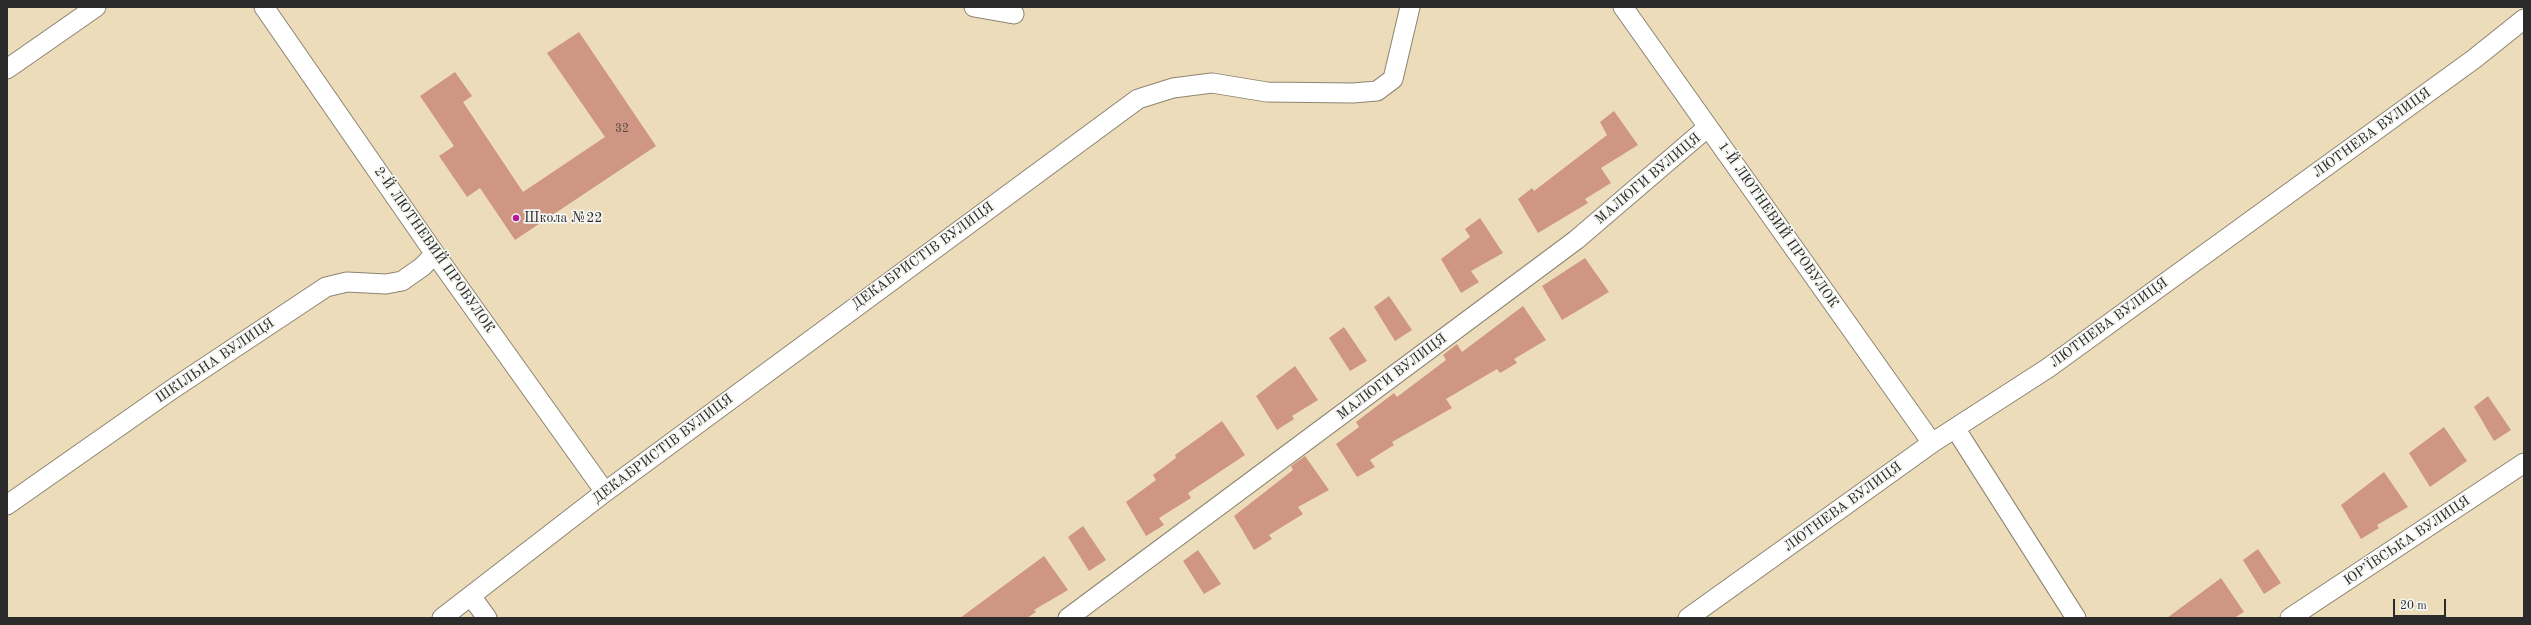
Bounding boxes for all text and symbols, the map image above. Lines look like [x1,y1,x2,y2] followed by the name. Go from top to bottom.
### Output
[2310,85,2434,181] street label: ЛЮТНЕВА ВУЛИЦЯ
[615,122,629,136] house number: 32
[1592,130,1704,228] street label: МАЛЮГИ ВУЛИЦЯ
[1714,139,1842,311] street label: 1-Й ЛЮТНЕВИЙ ПРОВУЛОК
[370,164,498,336] street label: 2-Й ЛЮТНЕВИЙ ПРОВУЛОК
[849,199,997,313] street label: ДЕКАБРИСТІВ ВУЛИЦЯ
[524,210,602,226] place label: Школа №22
[511,213,521,223] marker: Школа №22
[2047,275,2171,371] street label: ЛЮТНЕВА ВУЛИЦЯ
[152,315,278,407] street label: ШКІЛЬНА ВУЛИЦЯ
[1334,330,1450,424] street label: МАЛЮГИ ВУЛИЦЯ
[590,391,736,507] street label: ДЕКАБРИСТІВ ВУЛИЦЯ
[1781,459,1905,555] street label: ЛЮТНЕВА ВУЛИЦЯ
[2341,493,2473,589] street label: ЮР’ЇВСЬКА ВУЛИЦЯ
[2395,591,2448,617] scale bar
[2400,600,2427,612] text: 20 m

